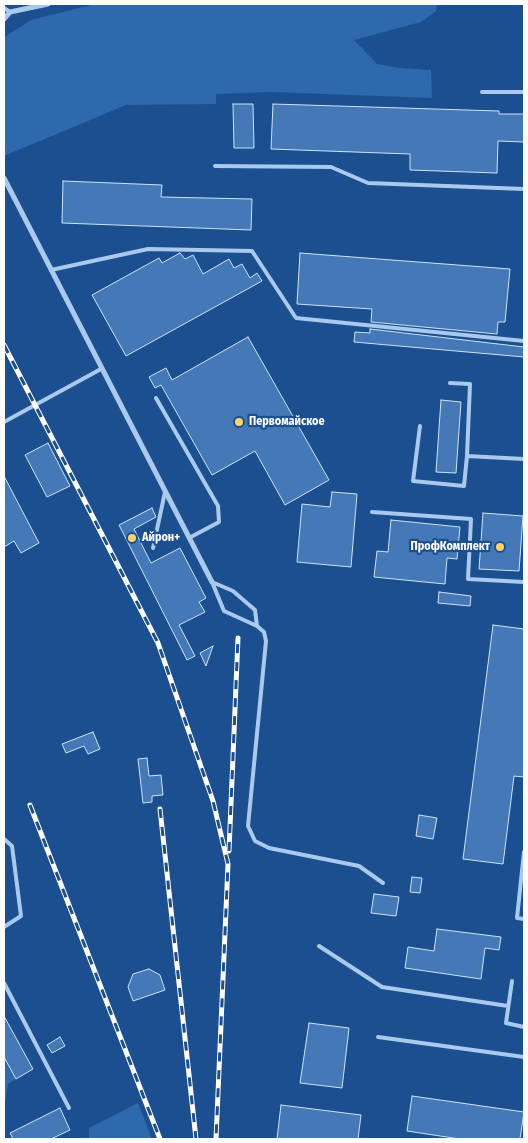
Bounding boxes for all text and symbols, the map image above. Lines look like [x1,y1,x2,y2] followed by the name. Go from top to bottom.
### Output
[249,415,325,429] place label: Первомайское
[233,416,245,428] marker: Первомайское
[142,531,180,545] place label: Айрон+
[126,532,138,544] marker: Айрон+
[411,540,490,554] place label: ПрофКомплект
[494,541,506,553] marker: ПрофКомплект

